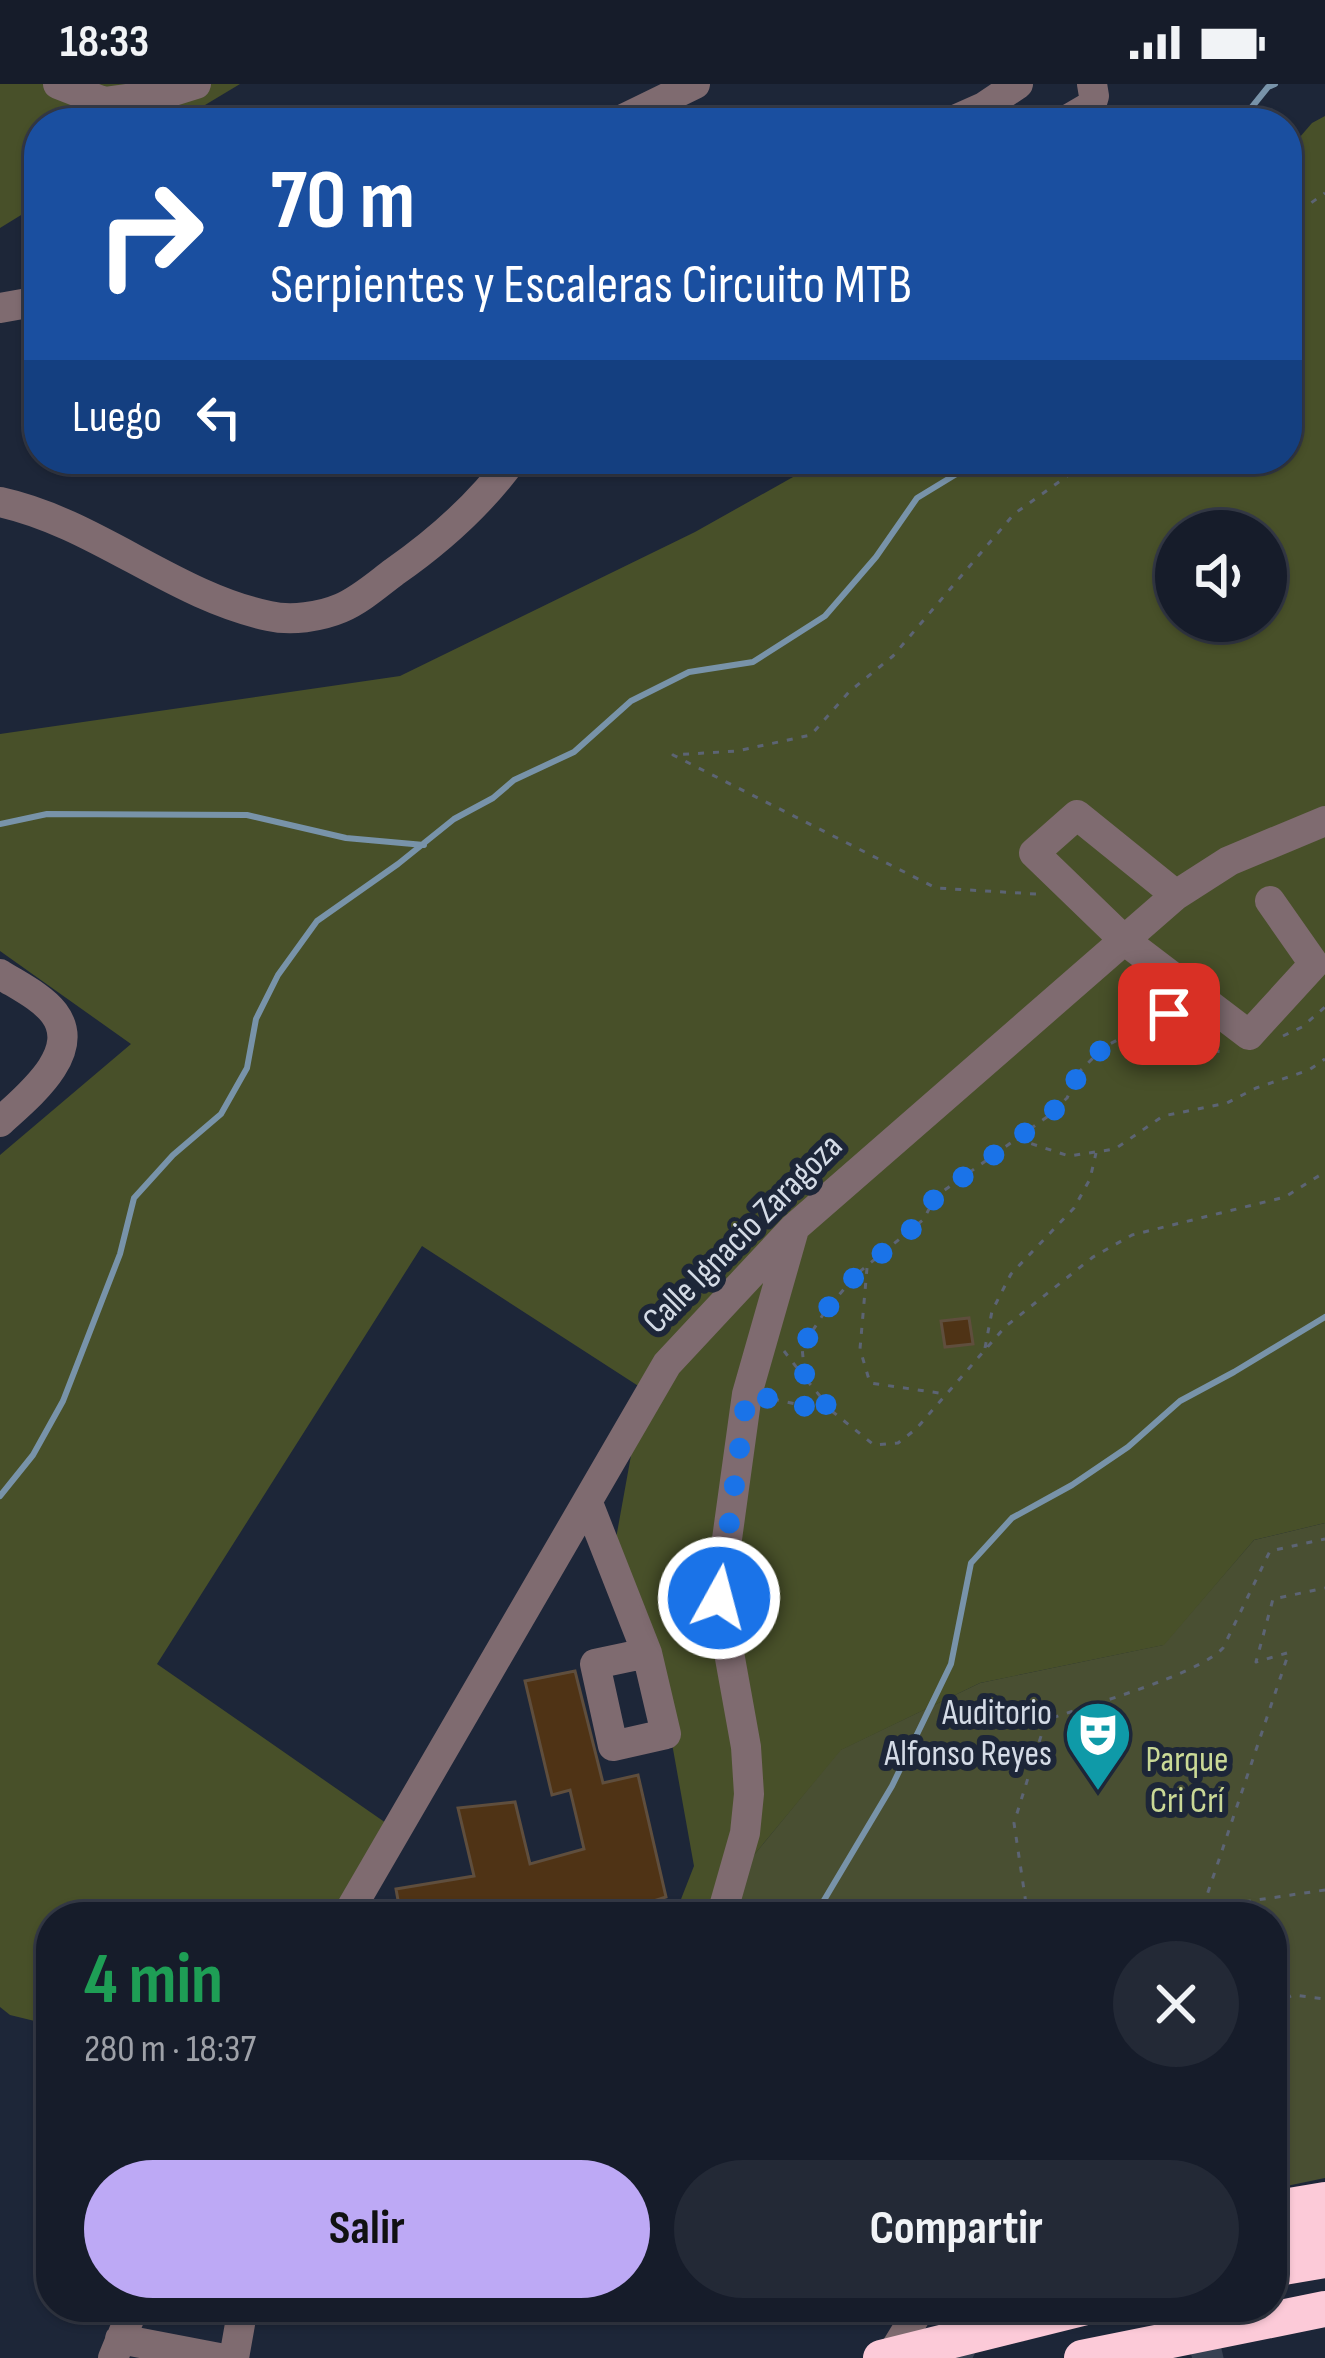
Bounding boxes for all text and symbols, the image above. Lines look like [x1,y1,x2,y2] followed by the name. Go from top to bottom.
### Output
[60,15,149,70] text: 18:33
[270,151,415,252] text: 70 m
[72,156,228,312] icon: right
[270,253,912,318] text: Serpientes y Escaleras Circuito MTB
[186,384,252,450] icon: left
[72,390,162,445] text: Luego
[1155,510,1287,642] map controls
[1155,510,1287,642] button: sound
[1118,963,1220,1065] pin
[1136,981,1202,1047] icon: arrive
[634,1125,852,1343] street label: Calle Ignacio Zaragoza
[656,1535,782,1661] position arrow
[883,1692,1052,1776] place label: Auditorio Alfonso Reyes
[1063,1699,1133,1793] theatre icon: Auditorio Alfonso Reyes
[1146,1739,1228,1823] park label: Parque Cri Crí
[84,1937,223,2024] text: 4 min
[1113,1941,1239,2067] button: close
[84,2026,256,2073] text: 280 m · 18:37
[84,2160,650,2298] button: Salir
[674,2160,1239,2298] button: Compartir

